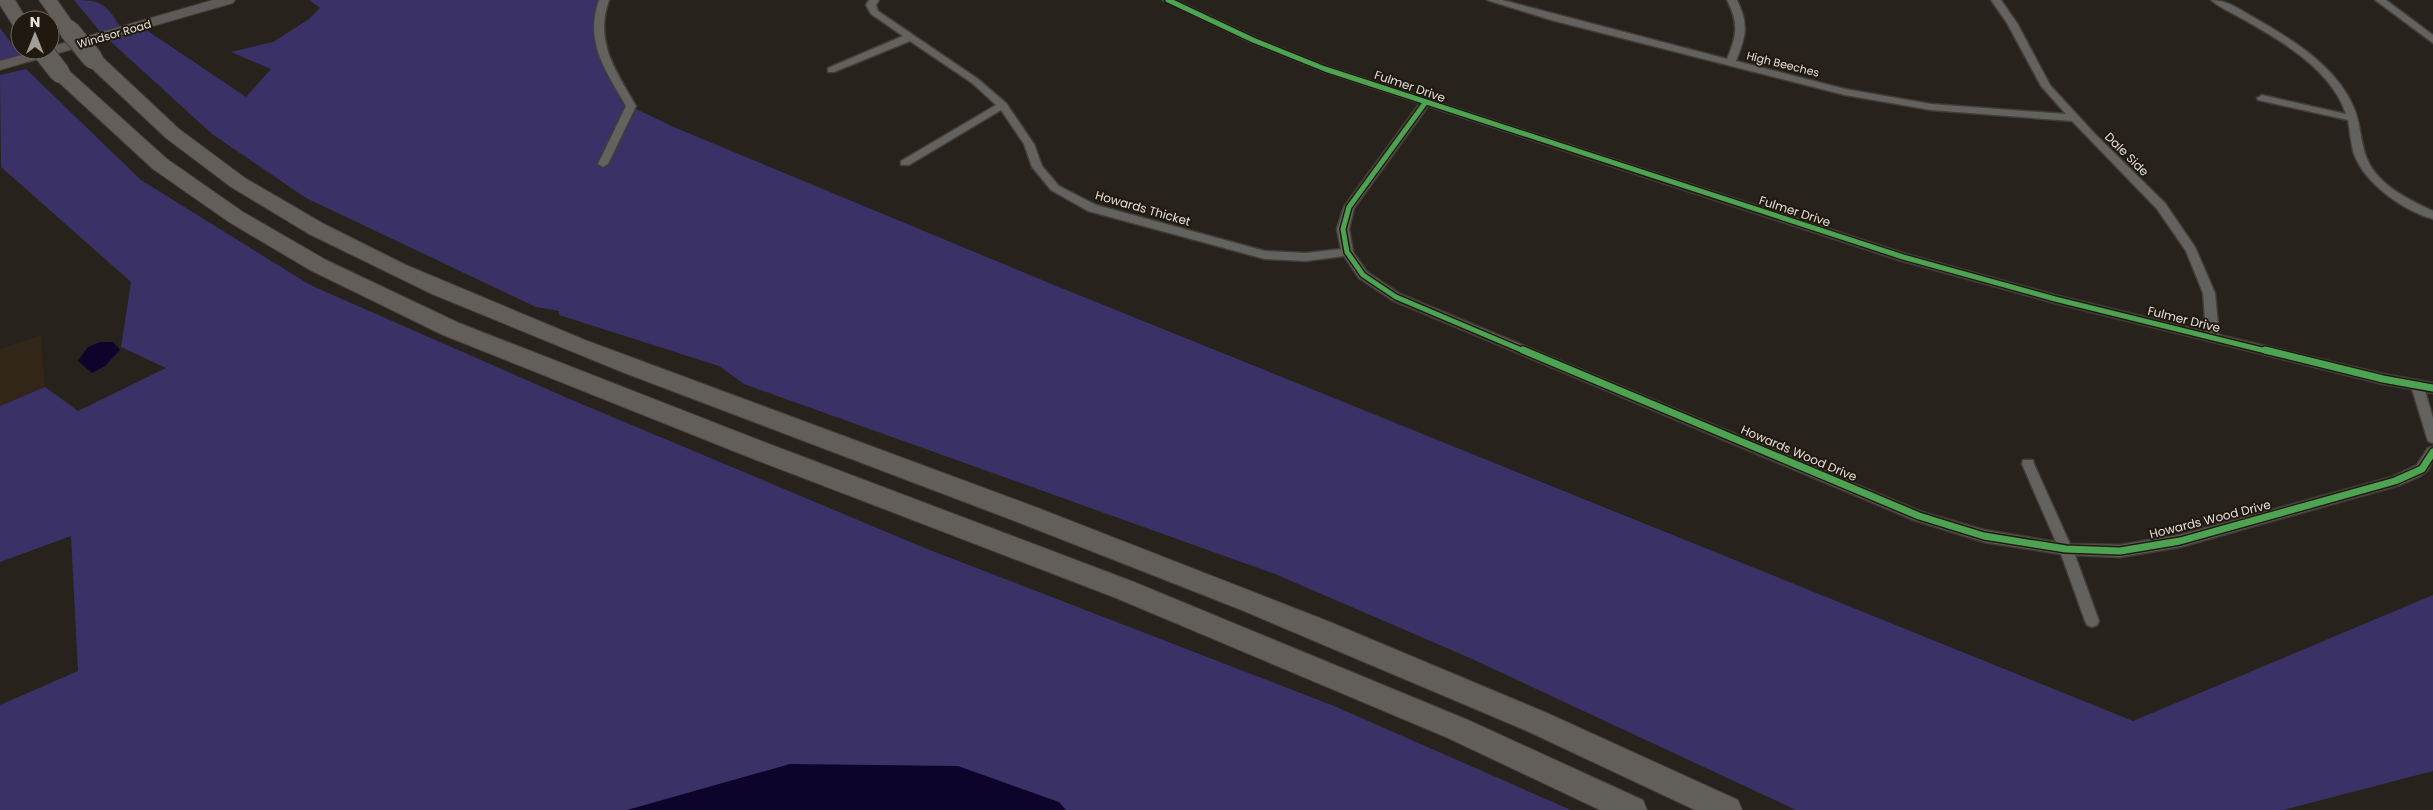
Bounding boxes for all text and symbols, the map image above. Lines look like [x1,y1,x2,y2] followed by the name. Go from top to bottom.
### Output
[10,10,60,60] north arrow
[30,12,40,32] text: N
[75,16,153,52] street label: Windsor Road
[1745,47,1821,81] street label: High Beeches
[1372,66,1448,106] street label: Fulmer Drive
[2101,128,2153,180] street label: Dale Side
[1093,186,1193,230] street label: Howards Thicket
[1757,191,1833,231] street label: Fulmer Drive
[2146,302,2222,336] street label: Fulmer Drive
[1738,421,1860,485] street label: Howards Wood Drive
[2148,496,2272,542] street label: Howards Wood Drive

